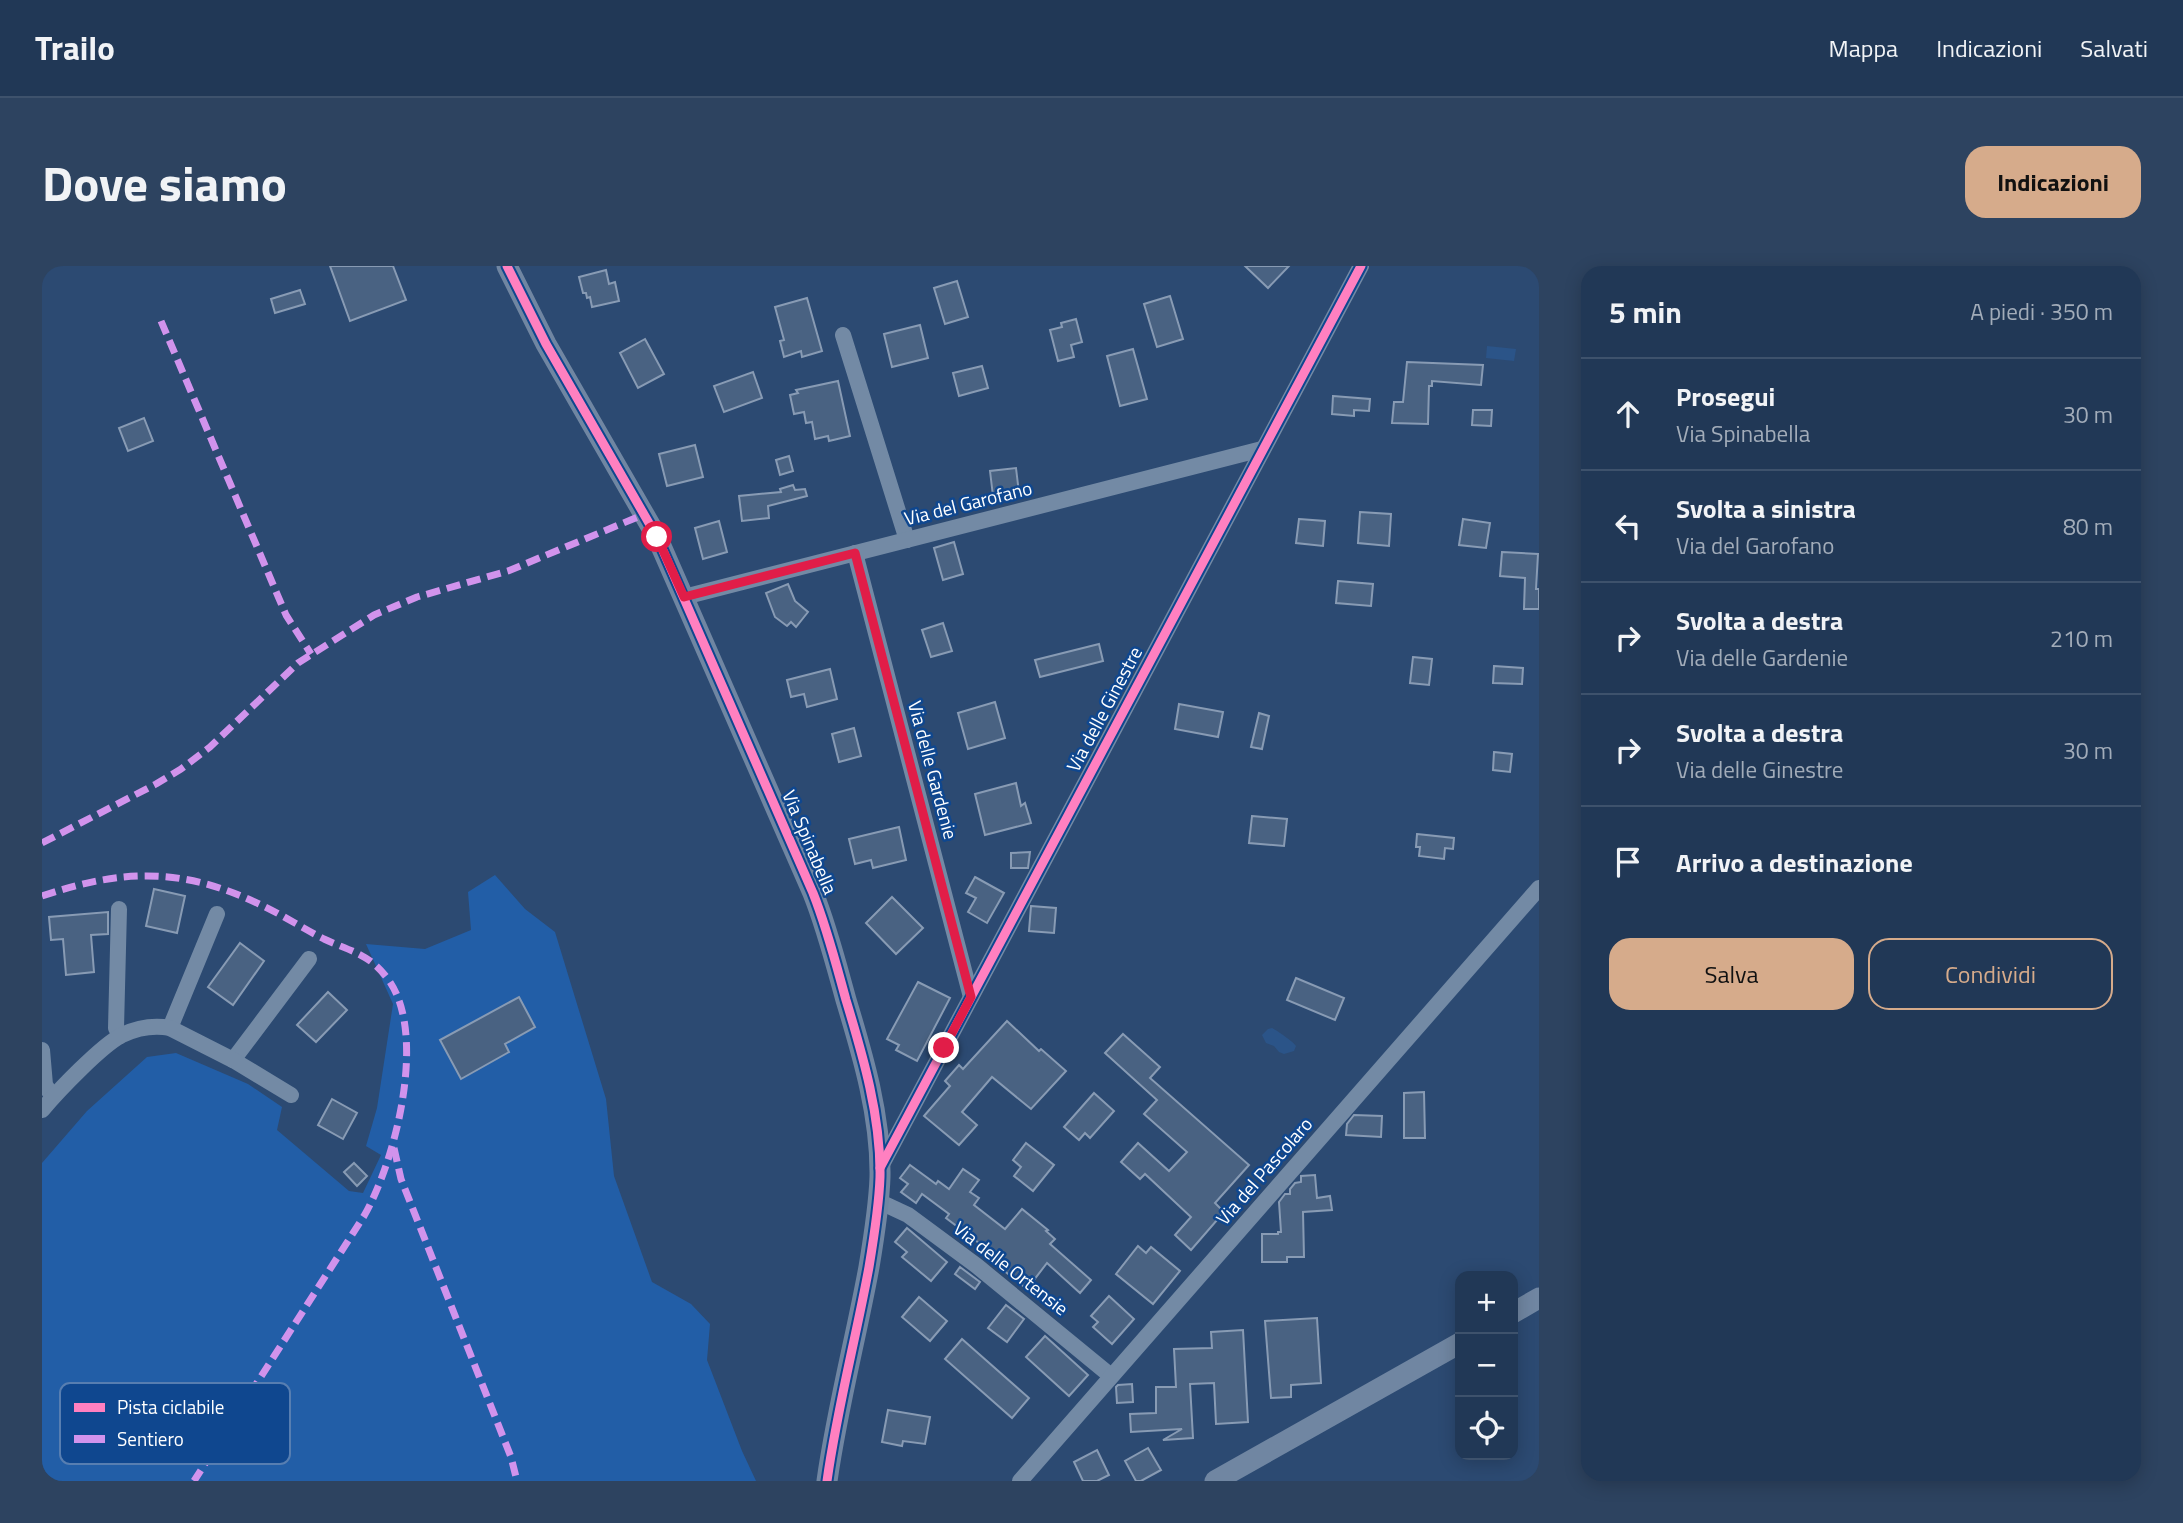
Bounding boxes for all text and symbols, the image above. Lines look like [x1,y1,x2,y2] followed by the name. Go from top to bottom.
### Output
[35,23,115,73] text: Trailo
[1829,30,1898,66] text: Mappa
[1936,30,2042,66] text: Indicazioni
[2080,30,2148,66] text: Salvati
[42,145,287,220] text: Dove siamo
[1965,146,2141,218] button: Indicazioni
[1609,289,1682,335] text: 5 min
[1970,294,2113,329] text: A piedi · 350 m
[1676,377,1775,416] text: Prosegui
[1609,395,1647,433] icon: ahead
[2063,397,2113,432] text: 30 m
[1676,416,1810,451] text: Via Spinabella
[901,473,1035,532] street label: Via del Garofano
[1676,489,1856,528] text: Svolta a sinistra
[1609,507,1647,545] icon: left
[2063,509,2113,544] text: 80 m
[641,521,672,552] route start
[1676,528,1834,563] text: Via del Garofano
[1676,601,1843,640] text: Svolta a destra
[1609,619,1647,657] icon: right
[2050,621,2113,656] text: 210 m
[1676,640,1848,675] text: Via delle Gardenie
[1058,641,1149,777] street label: Via delle Ginestre
[901,697,966,842] street label: Via delle Gardenie
[1676,713,1843,752] text: Svolta a destra
[1609,731,1647,769] icon: right
[2063,733,2113,768] text: 30 m
[1676,752,1843,787] text: Via delle Ginestre
[775,785,846,899] street label: Via Spinabella
[1609,843,1647,881] icon: arrive
[1676,843,1913,882] text: Arrivo a destinazione
[1609,938,1854,1010] button: Salva
[1868,938,2113,1010] button: Condividi
[928,1032,959,1063] route end
[1208,1110,1319,1231] street label: Via del Pascolaro
[947,1213,1075,1322] street label: Via delle Ortensie
[1455,1271,1518,1460] map controls
[1455,1271,1518,1334] button: +
[1455,1334,1518,1397] button: −
[60,1383,290,1464] legend
[117,1392,224,1421] text: Pista ciclabile
[1455,1397,1518,1460] button: locate
[117,1424,184,1453] text: Sentiero

